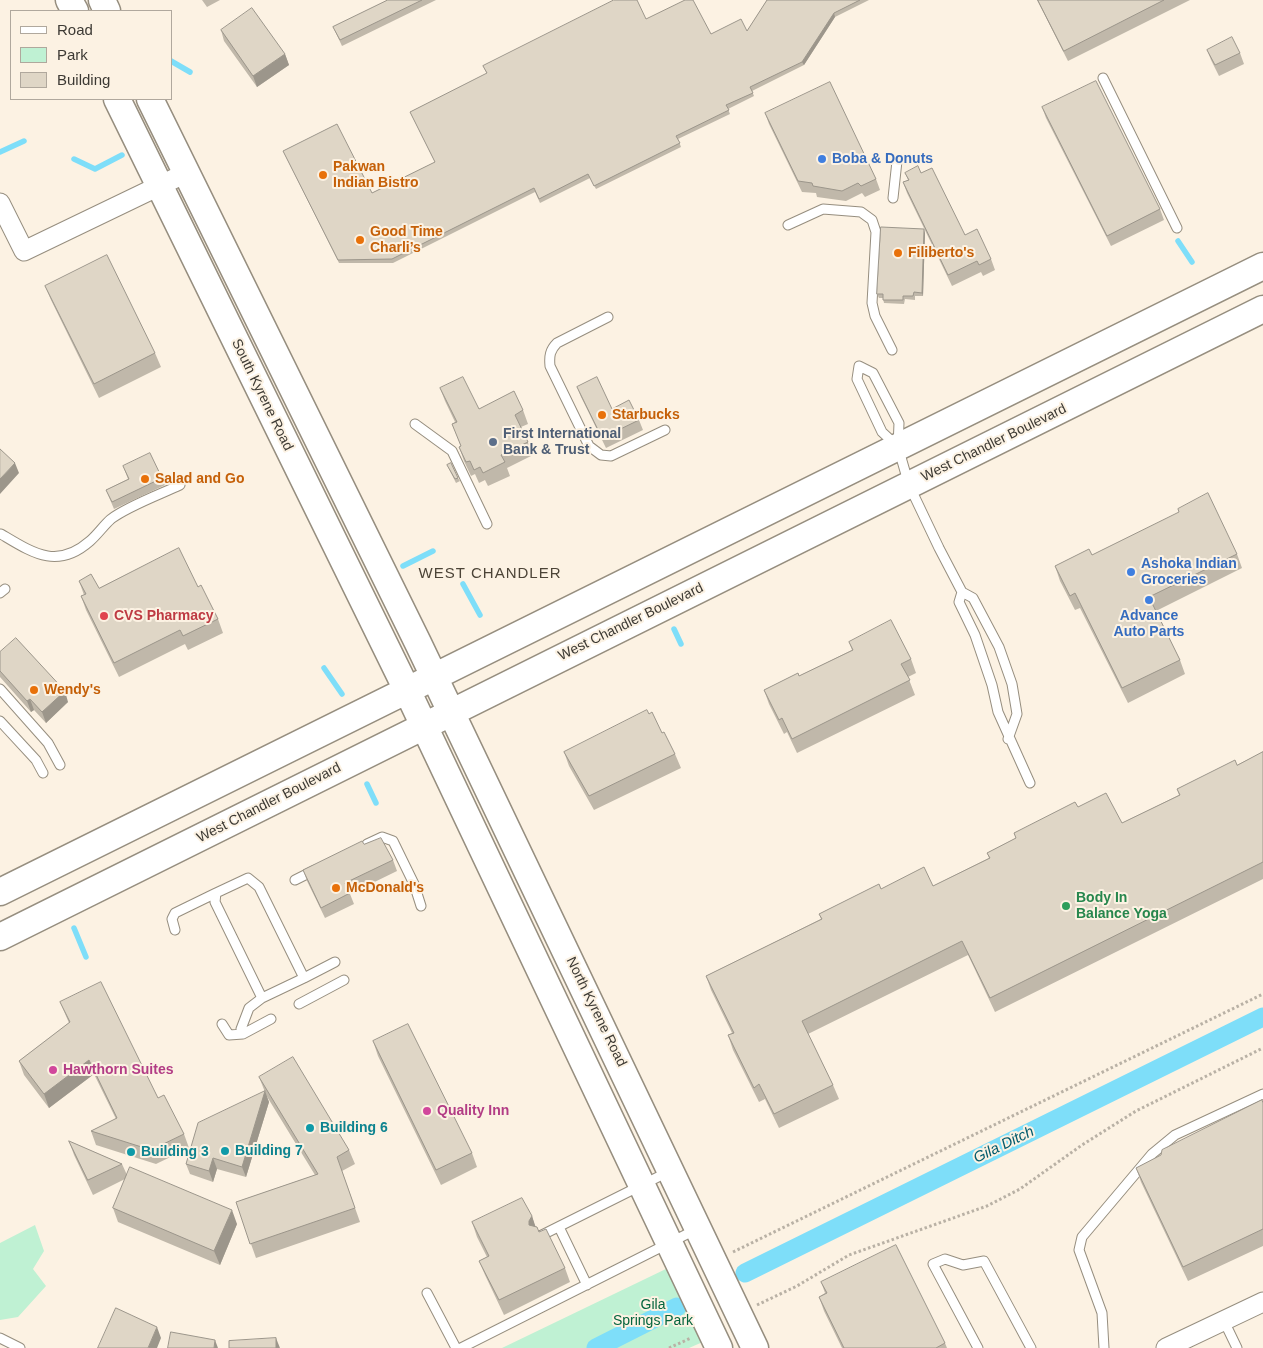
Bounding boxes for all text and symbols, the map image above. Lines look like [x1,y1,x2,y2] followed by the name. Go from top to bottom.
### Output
[10,10,172,100] legend
[57,21,93,38] text: Road
[57,46,88,63] text: Park
[57,71,110,88] text: Building
[832,151,933,167] place label: Boba & Donuts
[816,153,828,165] marker: Boba & Donuts
[333,159,419,192] place label: Pakwan Indian Bistro
[317,169,329,181] marker: Pakwan Indian Bistro
[370,224,443,256] place label: Good Time Charli’s
[354,234,366,246] marker: Good Time Charli’s
[908,245,974,261] place label: Filiberto's
[892,247,904,259] marker: Filiberto's
[228,336,296,454] street label: South Kyrene Road
[919,401,1069,485] street label: West Chandler Boulevard
[612,407,680,423] place label: Starbucks
[596,409,608,421] marker: Starbucks
[503,426,621,458] place label: First International Bank & Trust
[487,436,499,448] marker: First International Bank & Trust
[155,471,244,487] place label: Salad and Go
[139,473,151,485] marker: Salad and Go
[1141,556,1237,588] place label: Ashoka Indian Groceries
[417,565,563,583] district label: WEST CHANDLER
[1125,566,1137,578] marker: Ashoka Indian Groceries
[556,580,706,664] street label: West Chandler Boulevard
[1143,594,1155,606] marker: Advance Auto Parts
[114,608,214,624] place label: CVS Pharmacy
[1114,608,1184,640] place label: Advance Auto Parts
[98,610,110,622] marker: CVS Pharmacy
[44,682,101,698] place label: Wendy's
[28,684,40,696] marker: Wendy's
[194,759,344,847] street label: West Chandler Boulevard
[346,880,424,896] place label: McDonald's
[330,882,342,894] marker: McDonald's
[1076,890,1167,922] place label: Body In Balance Yoga
[1060,900,1072,912] marker: Body In Balance Yoga
[562,954,630,1070] street label: North Kyrene Road
[63,1062,173,1078] place label: Hawthorn Suites
[47,1064,59,1076] marker: Hawthorn Suites
[437,1103,509,1119] place label: Quality Inn
[421,1105,433,1117] marker: Quality Inn
[320,1120,388,1136] place label: Building 6
[304,1122,316,1134] marker: Building 6
[971,1123,1037,1167] water label: Gila Ditch
[235,1143,303,1159] place label: Building 7
[141,1144,209,1160] place label: Building 3
[219,1145,231,1157] marker: Building 7
[125,1146,137,1158] marker: Building 3
[613,1297,693,1330] park label: Gila Springs Park

